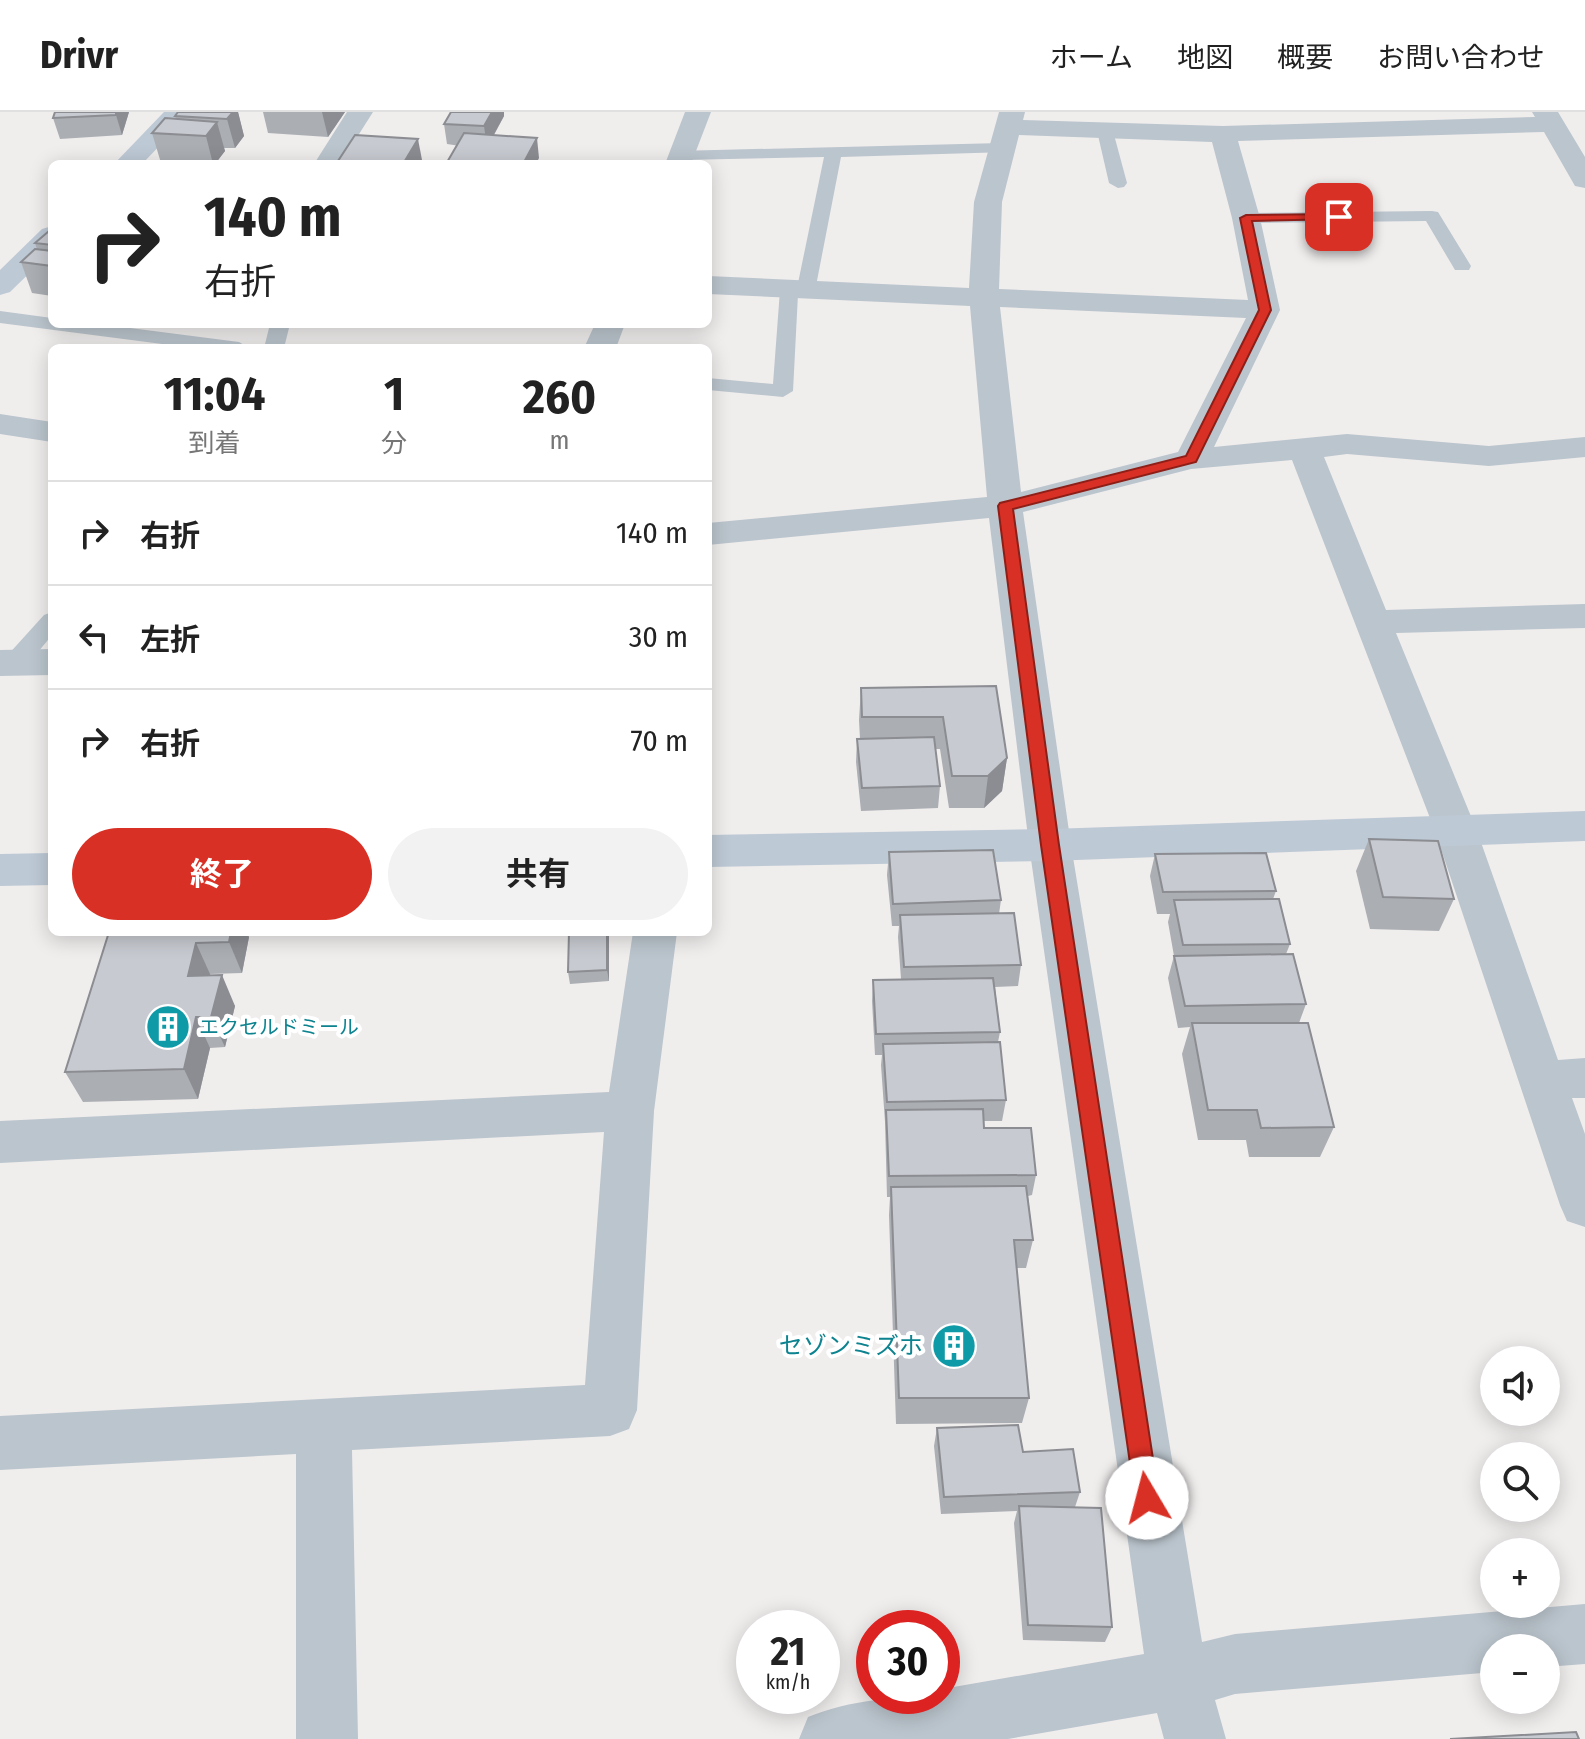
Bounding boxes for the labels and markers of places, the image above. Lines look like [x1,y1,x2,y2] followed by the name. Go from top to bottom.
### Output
[1305,183,1373,251] pin
[144,1003,192,1051] building icon: エクセルドミール
[199,1015,359,1039] place label: エクセルドミール
[930,1322,978,1370] building icon: セゾンミズホ
[779,1332,923,1360] place label: セゾンミズホ

